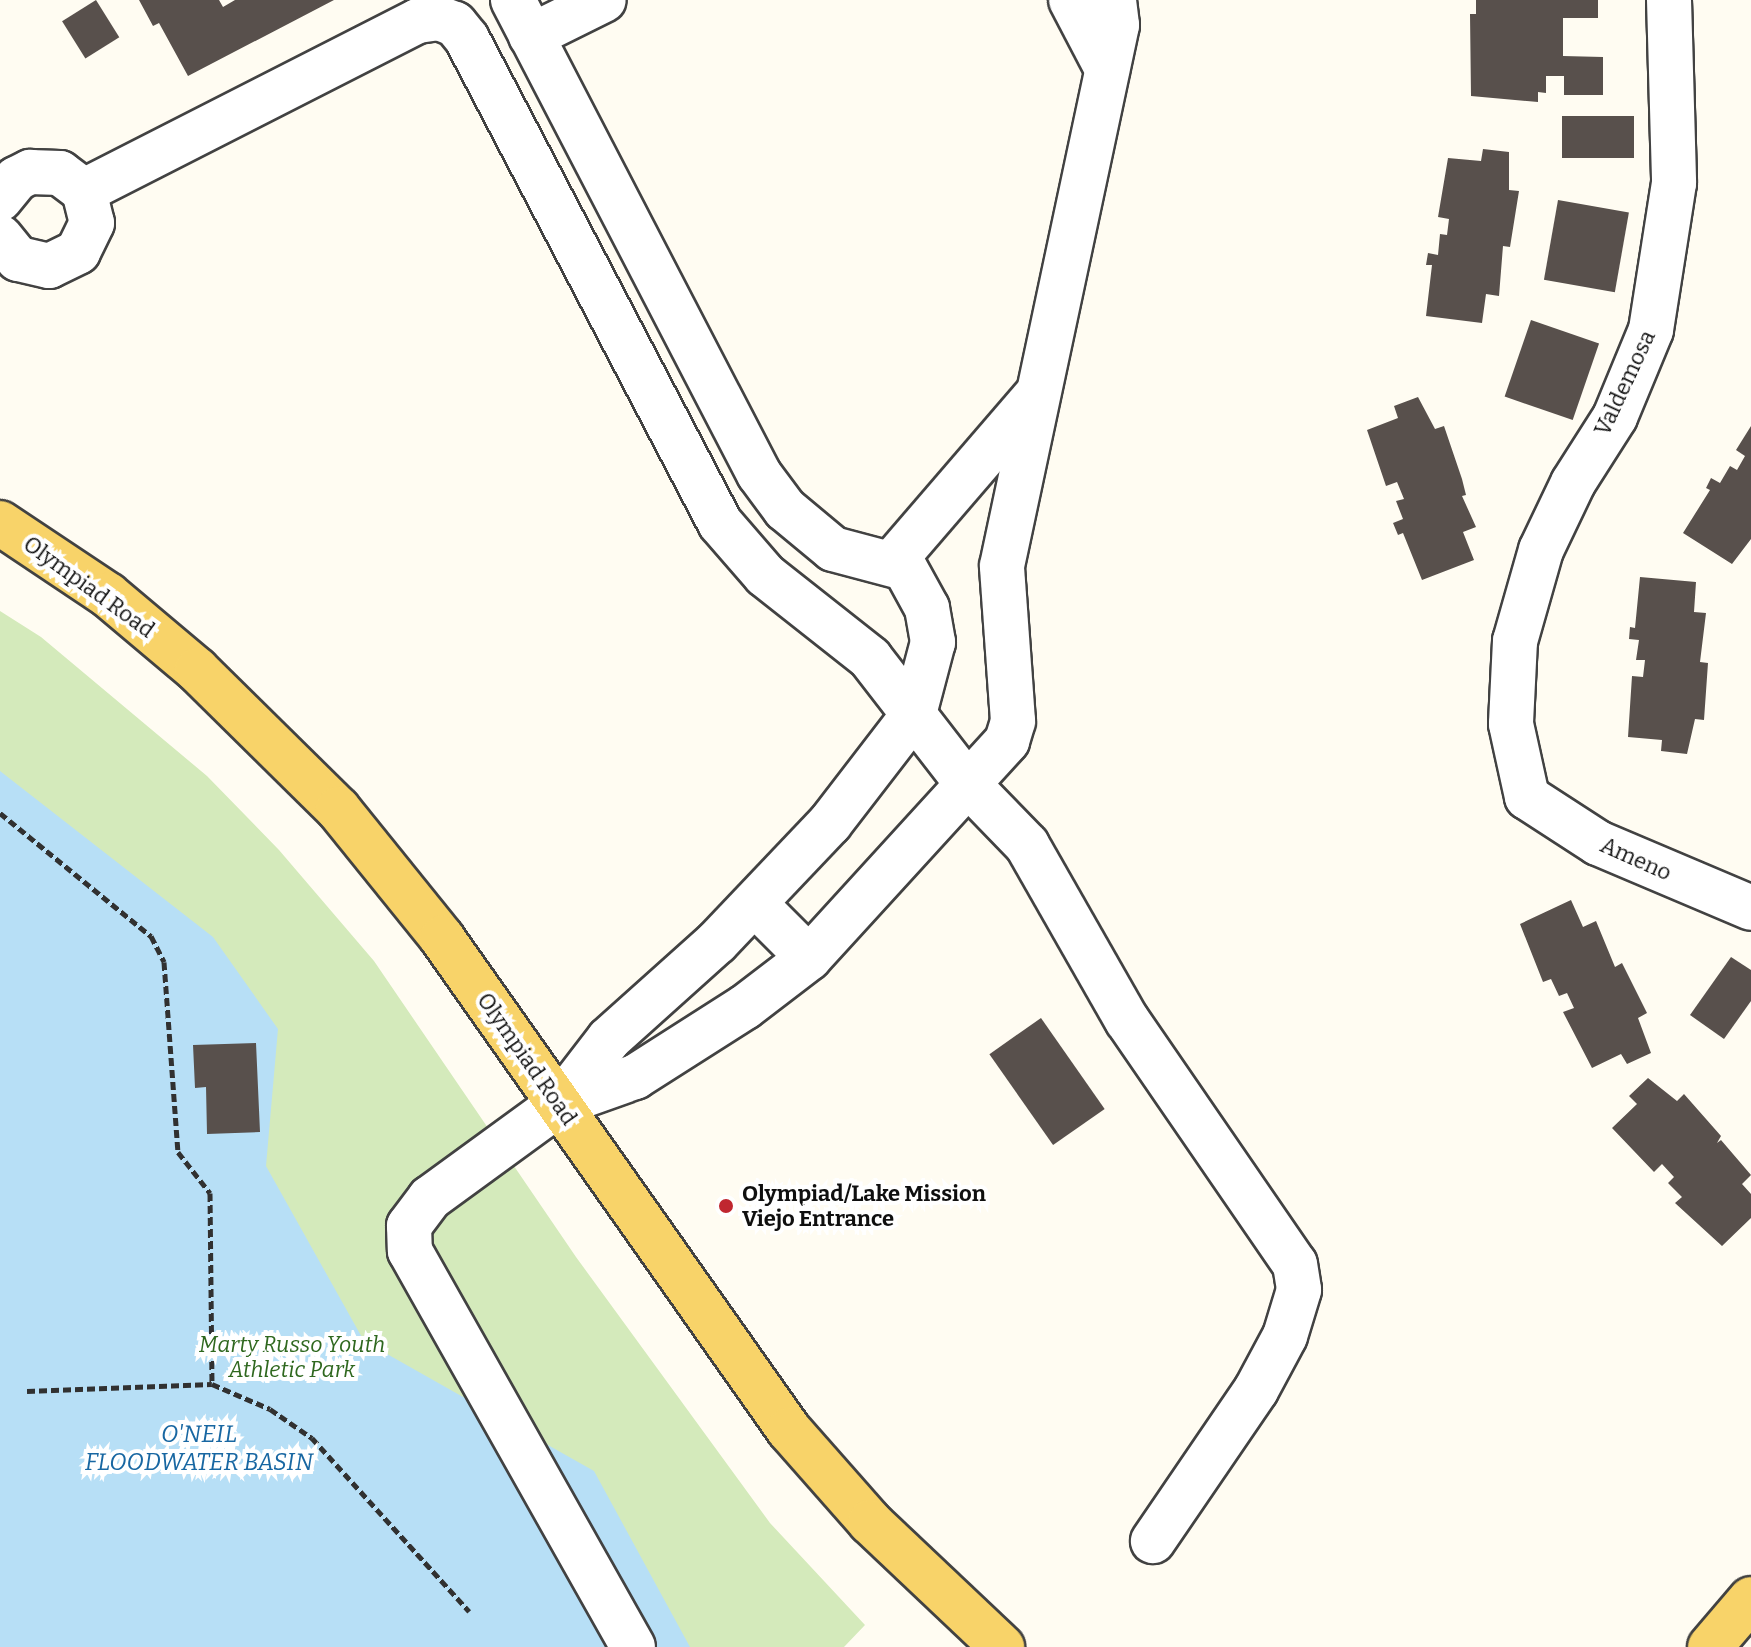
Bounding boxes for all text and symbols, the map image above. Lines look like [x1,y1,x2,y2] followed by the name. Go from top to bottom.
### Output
[1589,326,1661,440] street label: Valdemosa
[18,531,160,643] street label: Olympiad Road
[1596,832,1676,886] street label: Ameno
[472,988,582,1130] street label: Olympiad Road
[742,1180,986,1232] place label: Olympiad/Lake Mission Viejo Entrance
[717,1197,735,1215] marker: Olympiad/Lake Mission Viejo Entrance
[199,1331,385,1382] park label: Marty Russo Youth Athletic Park
[85,1421,313,1477] water label: O'NEIL FLOODWATER BASIN

